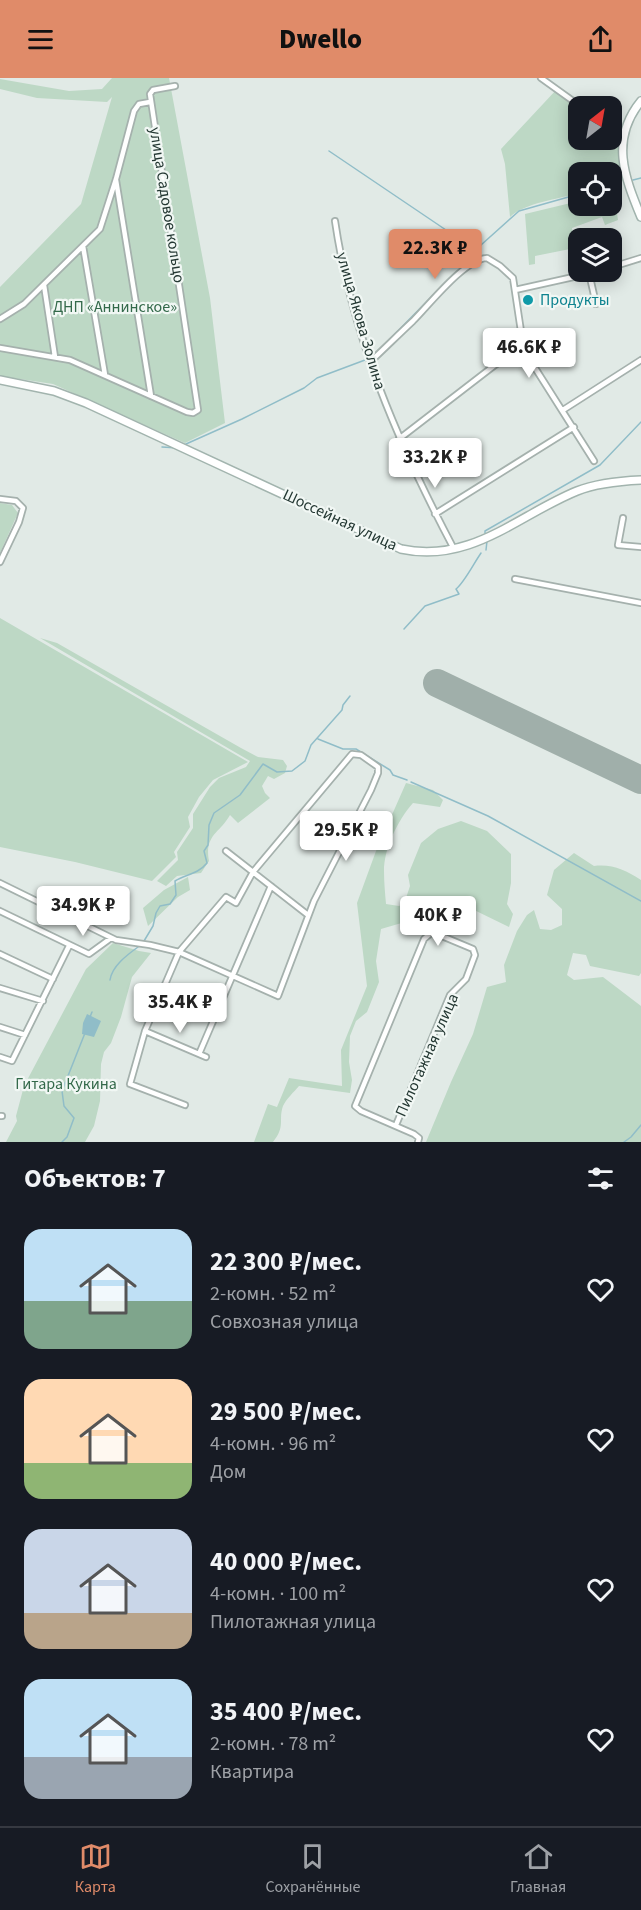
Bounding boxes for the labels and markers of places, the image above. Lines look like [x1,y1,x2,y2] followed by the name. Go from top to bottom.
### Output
[380,229,490,280] pin: 22.3K ₽
[540,289,610,311] place label: Продукты
[521,293,535,307] marker: Продукты
[474,328,584,379] pin: 46.6K ₽
[380,438,490,489] pin: 33.2K ₽
[291,811,401,862] pin: 29.5K ₽
[28,886,138,937] pin: 34.9K ₽
[396,896,480,947] pin: 40K ₽
[125,983,235,1034] pin: 35.4K ₽

